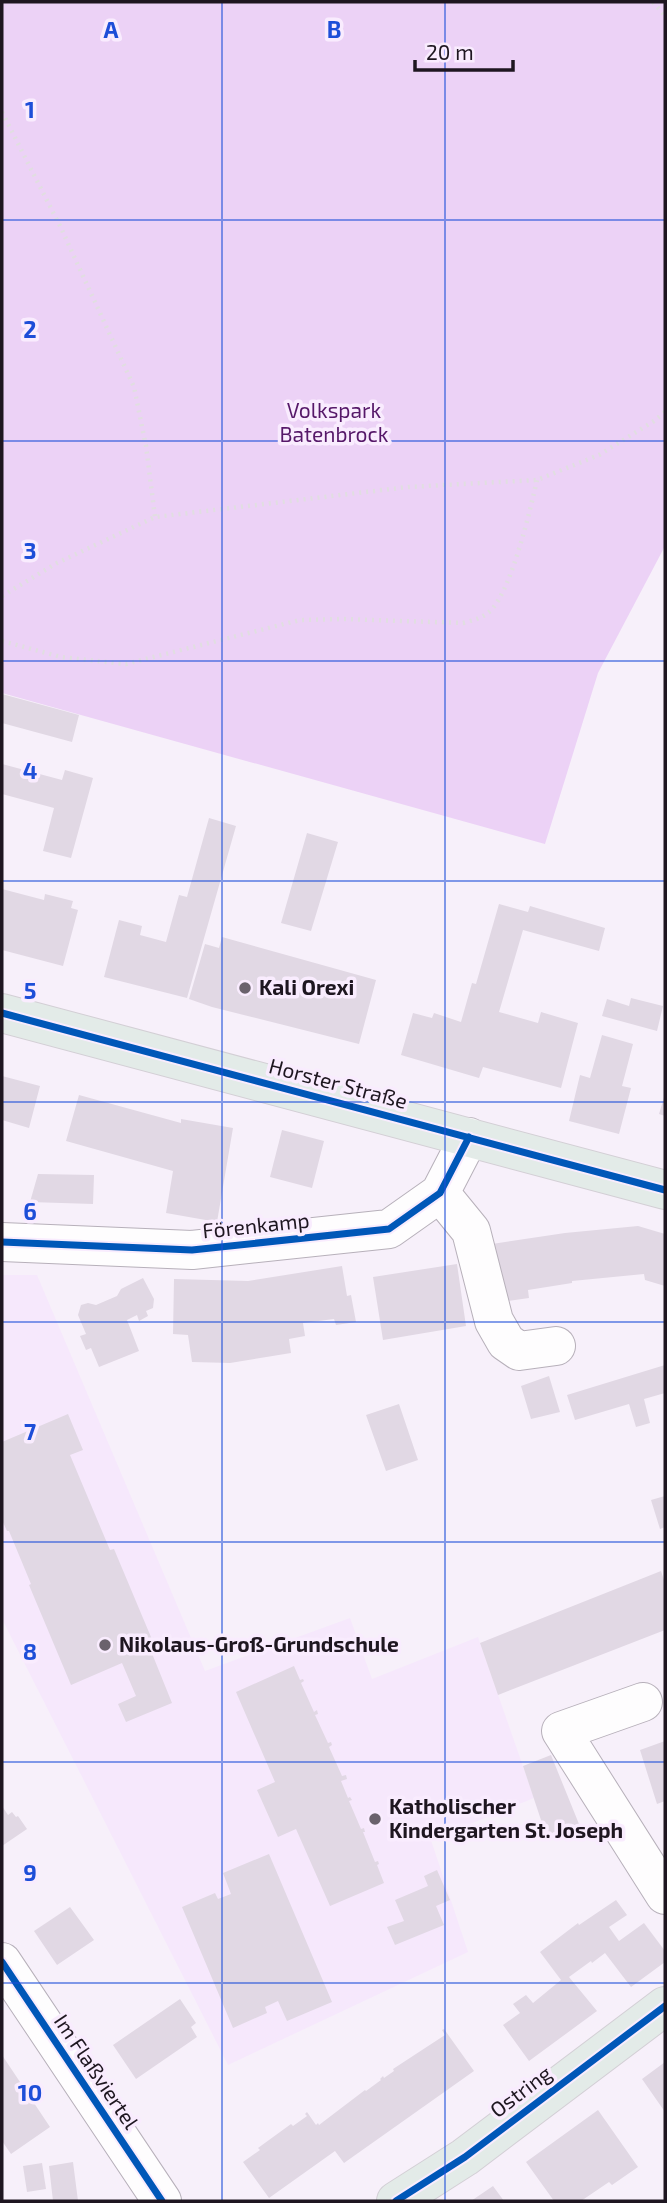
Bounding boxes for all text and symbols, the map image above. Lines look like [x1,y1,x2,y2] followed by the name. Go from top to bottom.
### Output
[103,15,119,43] text: A
[327,15,341,43] text: B
[415,28,513,72] scale bar
[426,39,474,64] text: 20 m
[25,95,35,123] text: 1
[23,315,37,343] text: 2
[279,397,389,446] park label: Volkspark Batenbrock
[23,536,37,564] text: 3
[23,756,37,784] text: 4
[259,974,354,999] place label: Kali Orexi
[24,976,36,1004] text: 5
[237,980,253,996] marker: Kali Orexi
[267,1052,410,1113] street label: Horster Straße
[23,1197,37,1225] text: 6
[201,1206,311,1243] street label: Förenkamp
[24,1417,36,1445] text: 7
[119,1631,399,1656] place label: Nikolaus-Groß-Grundschule
[23,1637,37,1665] text: 8
[97,1637,113,1653] marker: Nikolaus-Groß-Grundschule
[389,1793,623,1842] place label: Katholischer Kindergarten St. Joseph
[367,1811,383,1827] marker: Katholischer Kindergarten St. Joseph
[23,1858,37,1886] text: 9
[50,2009,145,2134] street label: Im Flaßviertel
[485,2060,556,2122] street label: Ostring
[18,2078,42,2106] text: 10

